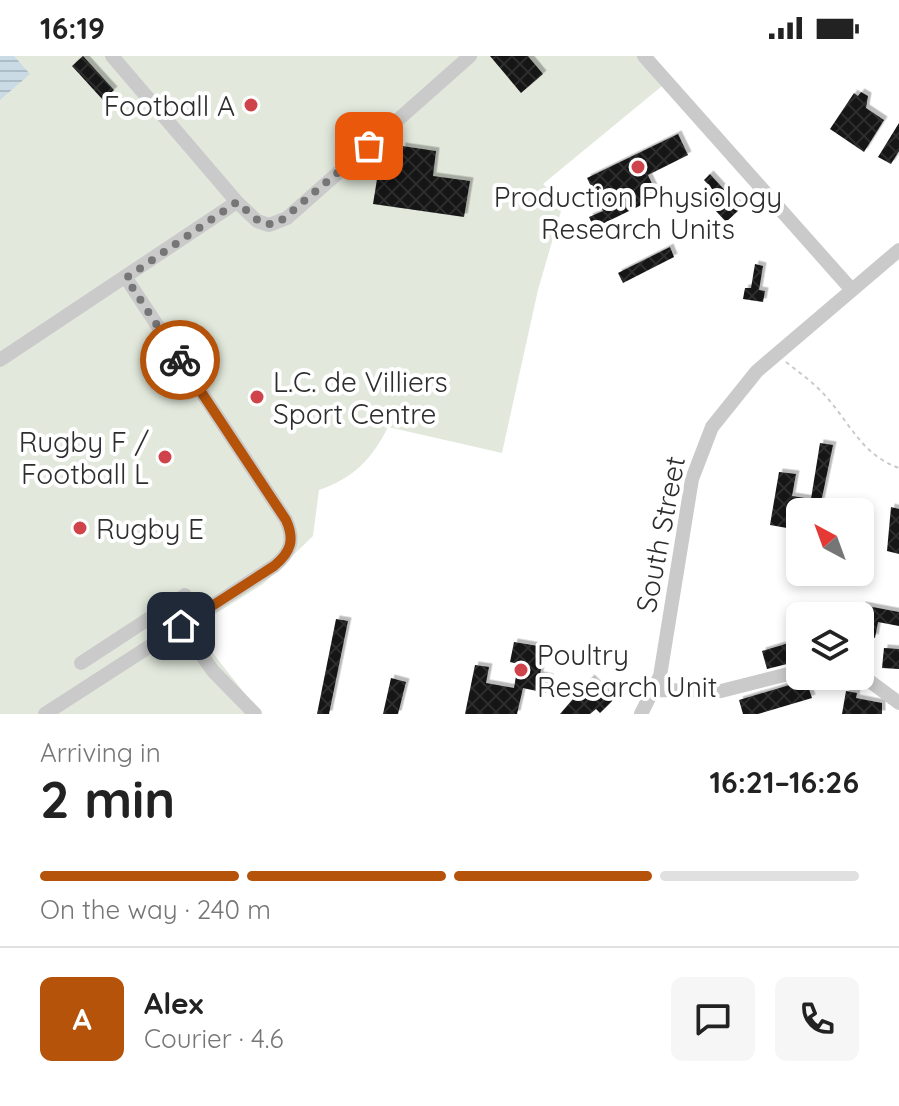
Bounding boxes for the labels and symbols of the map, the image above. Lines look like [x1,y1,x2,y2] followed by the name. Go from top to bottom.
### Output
[104,88,235,123] place label: Football A
[242,96,260,114] marker: Football A
[335,112,403,180] pin
[629,158,647,176] marker: Production Physiology Research Units
[494,179,782,246] place label: Production Physiology Research Units
[140,320,220,400] courier
[273,364,448,431] place label: L.C. de Villiers Sport Centre
[248,388,266,406] marker: L.C. de Villiers Sport Centre
[19,424,149,491] place label: Rugby F / Football L
[156,448,174,466] marker: Rugby F / Football L
[628,453,692,615] street label: South Street
[786,498,874,586] north arrow
[96,511,204,546] place label: Rugby E
[71,519,89,537] marker: Rugby E
[147,592,215,660] pin
[537,637,717,704] place label: Poultry Research Unit
[512,661,530,679] marker: Poultry Research Unit

